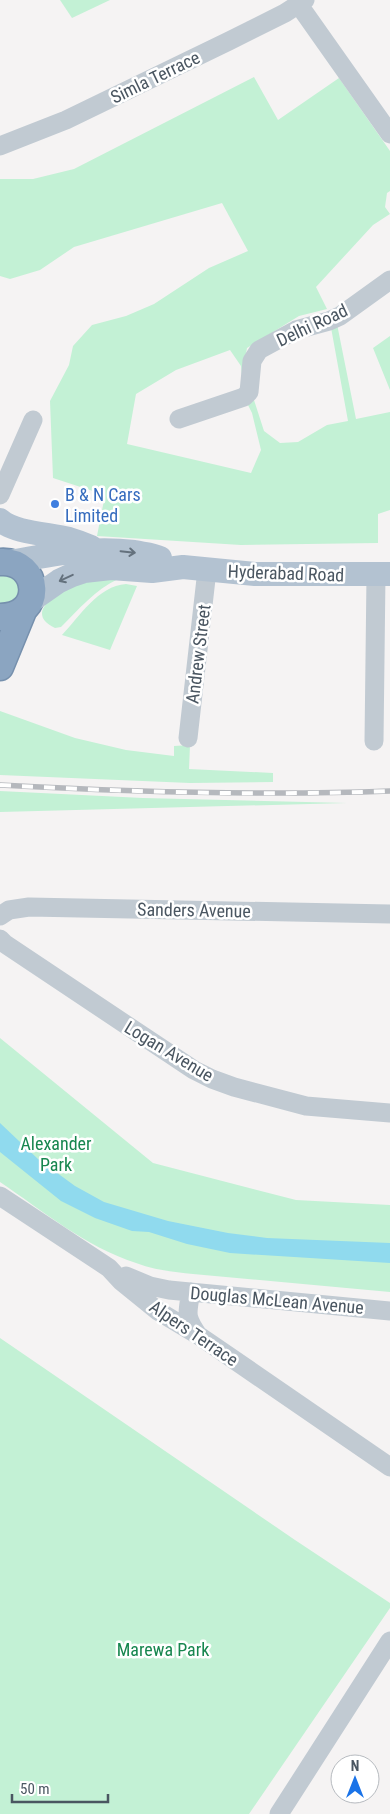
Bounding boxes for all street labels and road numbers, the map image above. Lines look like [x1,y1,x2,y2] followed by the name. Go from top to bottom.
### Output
[107,46,203,108] street label: Simla Terrace
[273,299,351,351] street label: Delhi Road
[227,560,345,586] street label: Hyderabad Road
[181,603,215,705] street label: Andrew Street
[137,899,251,921] street label: Sanders Avenue
[121,1016,217,1086] street label: Logan Avenue
[189,1282,365,1318] street label: Douglas McLean Avenue
[146,1296,242,1370] street label: Alpers Terrace

